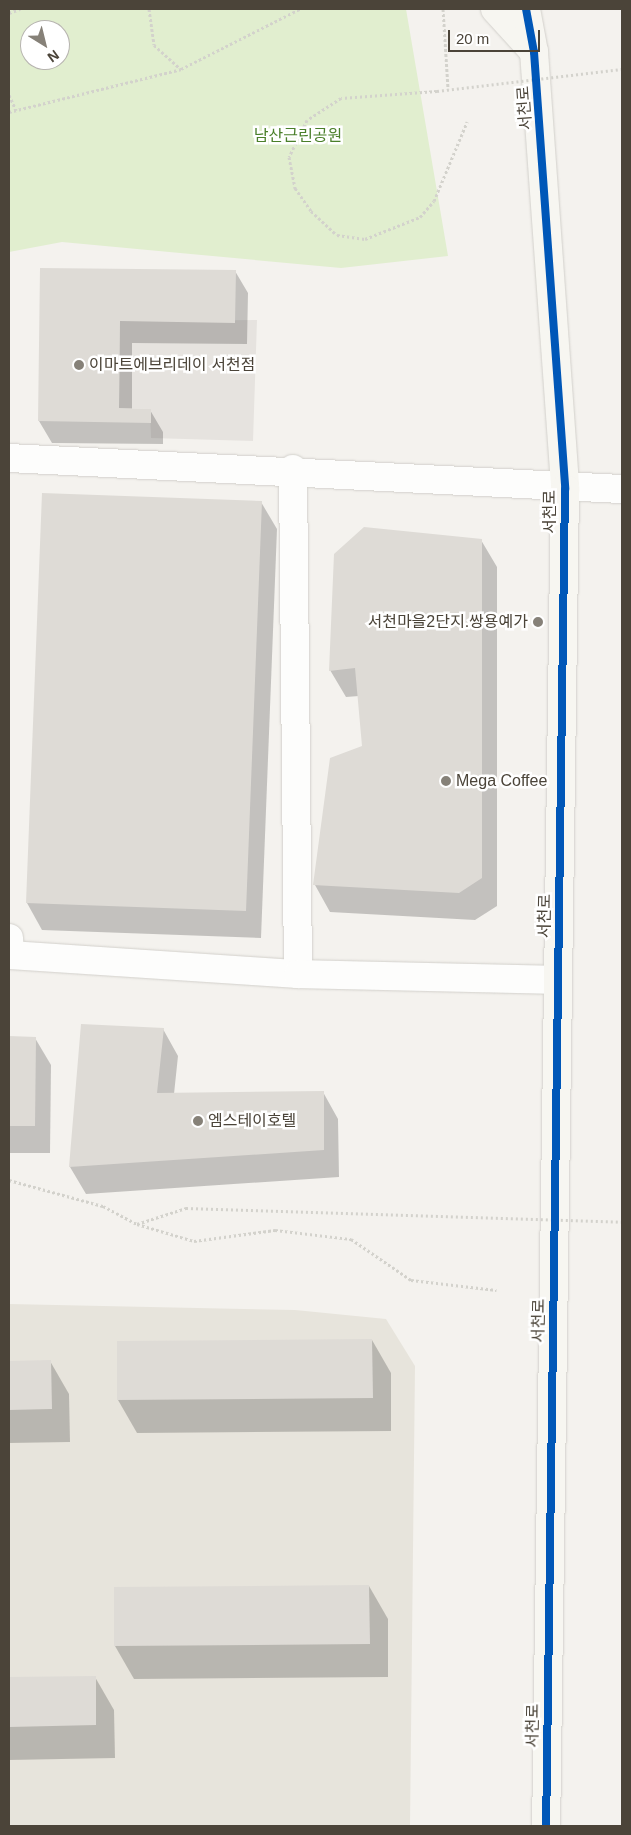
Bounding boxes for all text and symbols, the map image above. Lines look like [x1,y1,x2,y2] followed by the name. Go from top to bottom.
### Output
[20,20,70,70] north arrow
[451,20,544,52] scale bar
[456,30,489,47] text: 20 m
[44,47,62,66] text: N
[514,85,536,131] street label: 서천로
[254,126,342,146] park label: 남산근린공원
[89,355,255,375] place label: 이마트에브리데이 서천점
[73,359,85,371] marker: 이마트에브리데이 서천점
[540,490,560,534] street label: 서천로
[367,612,528,632] place label: 서천마을2단지.쌍용예가
[532,616,544,628] marker: 서천마을2단지.쌍용예가
[456,771,547,791] place label: Mega Coffee
[440,775,452,787] marker: Mega Coffee
[535,894,555,938] street label: 서천로
[208,1111,296,1131] place label: 엠스테이호텔
[192,1115,204,1127] marker: 엠스테이호텔
[529,1299,549,1343] street label: 서천로
[523,1704,543,1748] street label: 서천로

